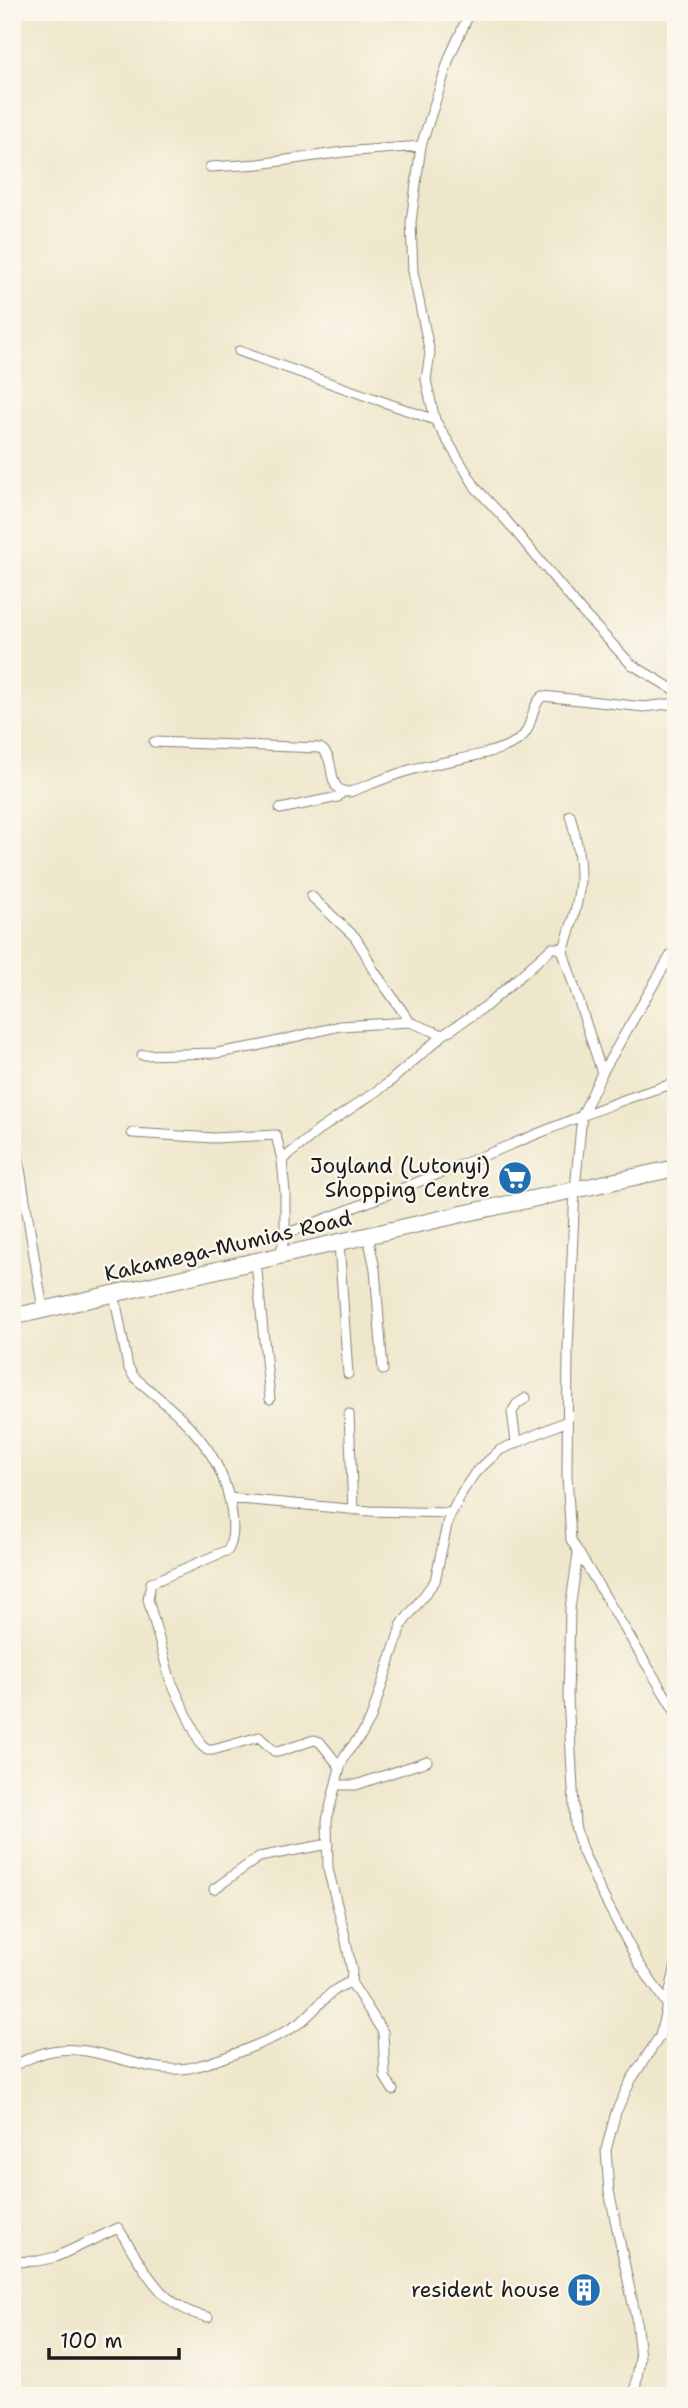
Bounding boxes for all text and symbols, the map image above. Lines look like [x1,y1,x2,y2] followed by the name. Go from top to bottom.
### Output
[310,1152,490,1204] place label: Joyland (Lutonyi) Shopping Centre
[496,1159,534,1197] supermarket icon: Joyland (Lutonyi) Shopping Centre
[102,1204,354,1288] street label: Kakamega-Mumias Road
[565,2271,603,2309] building icon: resident house
[411,2276,560,2304] place label: resident house
[49,2317,178,2361] scale bar
[60,2327,123,2355] text: 100 m

